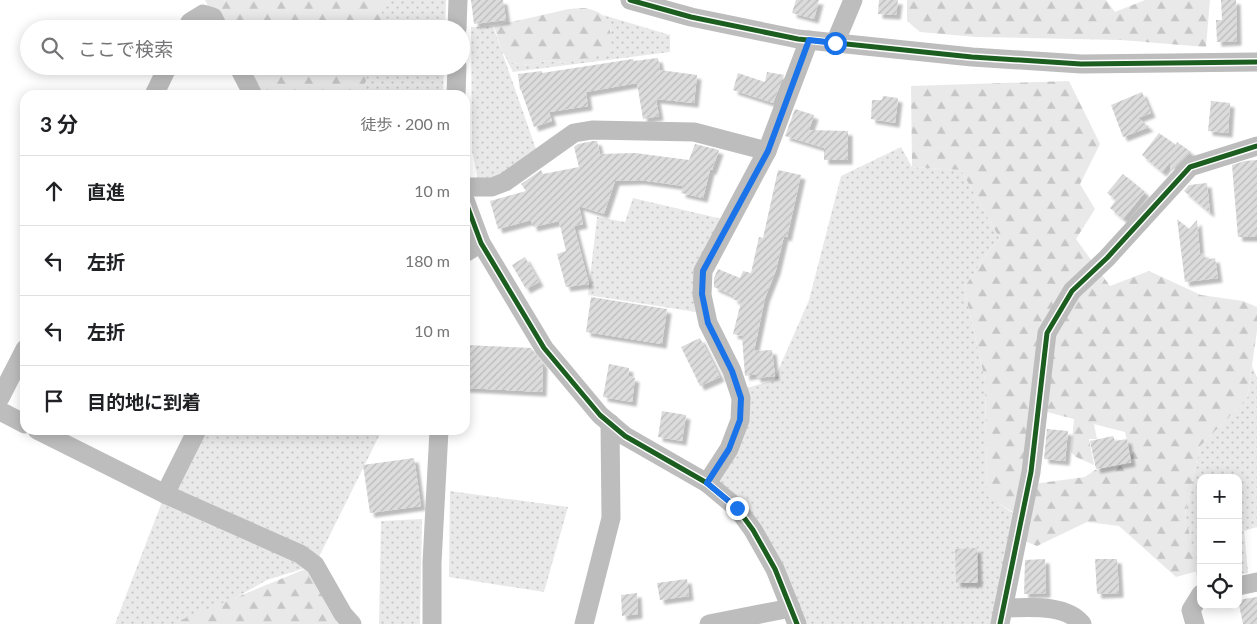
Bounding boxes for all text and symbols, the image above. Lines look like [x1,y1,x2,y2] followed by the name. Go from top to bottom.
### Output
[20,20,470,75] search box
[824,32,847,55] route start
[38,34,66,62] icon: search
[78,37,173,60] text: ここで検索
[40,111,78,136] text: 3 分
[361,114,450,133] text: 徒歩 · 200 m
[40,177,68,205] icon: ahead
[87,180,125,203] text: 直進
[414,181,450,200] text: 10 m
[40,247,68,275] icon: left
[87,250,125,273] text: 左折
[405,251,450,270] text: 180 m
[40,317,68,345] icon: left
[87,320,125,343] text: 左折
[414,321,450,340] text: 10 m
[40,387,68,415] icon: arrive
[87,390,201,413] text: 目的地に到着
[1197,474,1242,609] map controls
[1197,474,1242,519] button: +
[726,497,749,520] route end
[1197,519,1242,564] button: −
[1197,564,1242,609] button: locate

